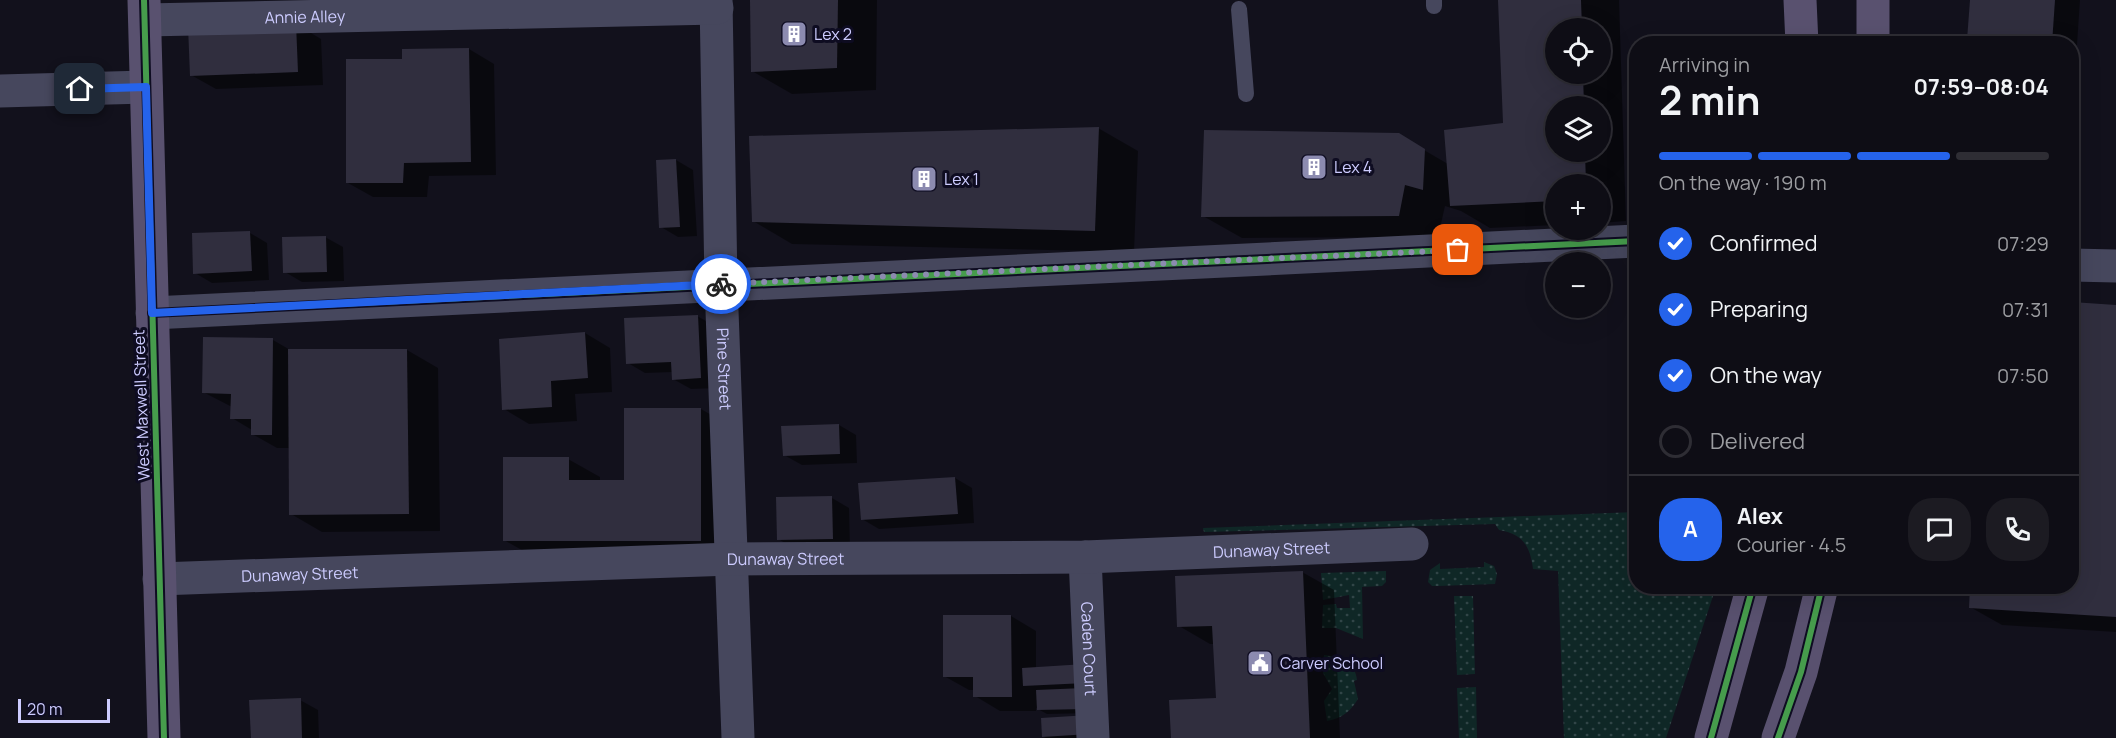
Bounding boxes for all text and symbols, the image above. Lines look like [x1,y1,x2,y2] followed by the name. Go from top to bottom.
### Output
[264,5,346,28] street label: Annie Alley
[1545,18,1611,318] map controls
[1545,18,1611,84] button: locate
[779,19,809,49] building icon: Lex 2
[814,23,852,45] place label: Lex 2
[1659,51,1750,78] text: Arriving in
[54,63,105,114] pin
[63,72,96,105] icon: home
[1913,72,2049,102] text: 07:59–08:04
[1659,73,1760,127] text: 2 min
[1545,96,1611,162] button: layers
[1299,152,1329,182] building icon: Lex 4
[1334,156,1372,178] place label: Lex 4
[909,164,939,194] building icon: Lex 1
[944,168,979,190] place label: Lex 1
[1659,169,1827,196] text: On the way · 190 m
[1545,174,1611,240] button: +
[1432,224,1483,275] pin
[1659,227,1692,260] icon: check
[1710,228,1818,258] text: Confirmed
[1997,230,2049,257] text: 07:29
[1441,233,1474,266] icon: bag
[1545,252,1611,318] button: −
[691,254,751,314] courier
[705,268,738,301] icon: bike
[1659,293,1692,326] icon: check
[1710,294,1808,324] text: Preparing
[2002,296,2049,323] text: 07:31
[712,327,737,411] street label: Pine Street
[127,329,155,481] street label: West Maxwell Street
[1659,359,1692,392] icon: check
[1710,360,1822,390] text: On the way
[1997,362,2049,389] text: 07:50
[1710,426,1805,456] text: Delivered
[1908,498,1971,561] button: chat
[1986,498,2049,561] button: phone
[1737,501,1783,531] text: Alex
[1683,514,1698,544] text: A
[1737,531,1846,558] text: Courier · 4.5
[1212,536,1331,563] street label: Dunaway Street
[727,547,844,570] street label: Dunaway Street
[241,561,359,587] street label: Dunaway Street
[1076,601,1102,697] street label: Caden Court
[1245,648,1275,678] public building icon: Carver School
[1280,652,1383,674] place label: Carver School
[18,696,110,724] scale bar
[27,698,63,720] text: 20 m

